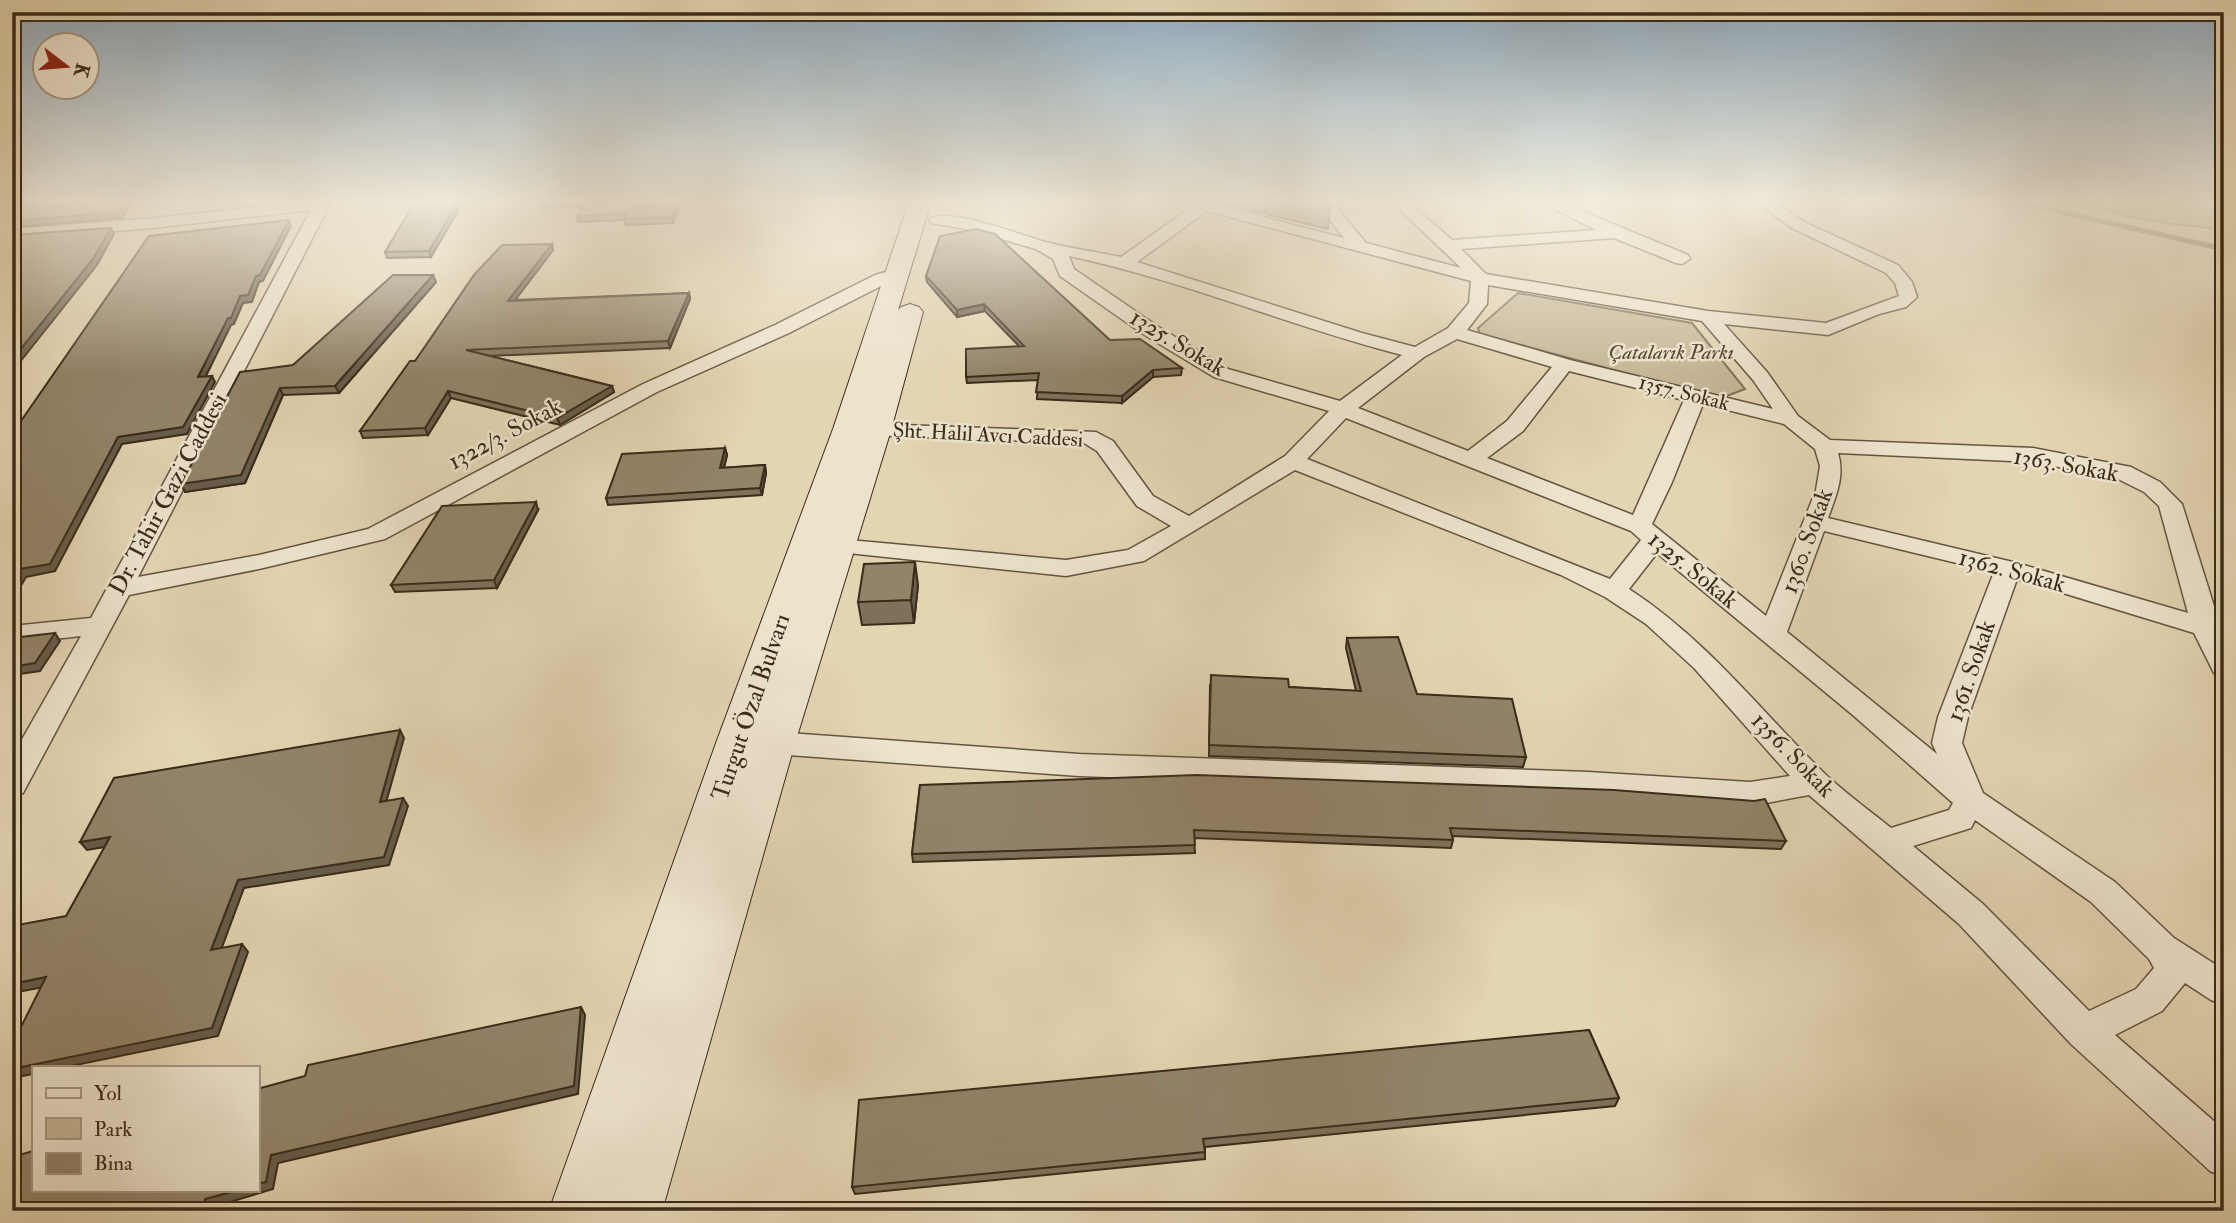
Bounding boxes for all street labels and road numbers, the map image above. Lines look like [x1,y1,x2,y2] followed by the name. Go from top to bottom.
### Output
[1124,302,1232,384] street label: 1325. Sokak
[1636,369,1732,417] street label: 1357. Sokak
[102,388,234,600] street label: Dr. Tahir Gazi Caddesi
[443,391,568,477] street label: 1322/3. Sokak
[892,417,1084,453] street label: Şht. Halil Avcı Caddesi
[2011,441,2121,490] street label: 1363. Sokak
[1774,484,1840,598] street label: 1360. Sokak
[1642,524,1745,616] street label: 1325. Sokak
[1955,542,2069,600] street label: 1362. Sokak
[704,609,798,805] street label: Turgut Özal Bulvarı
[1939,616,2003,726] street label: 1361. Sokak
[1745,706,1842,805] street label: 1356. Sokak

